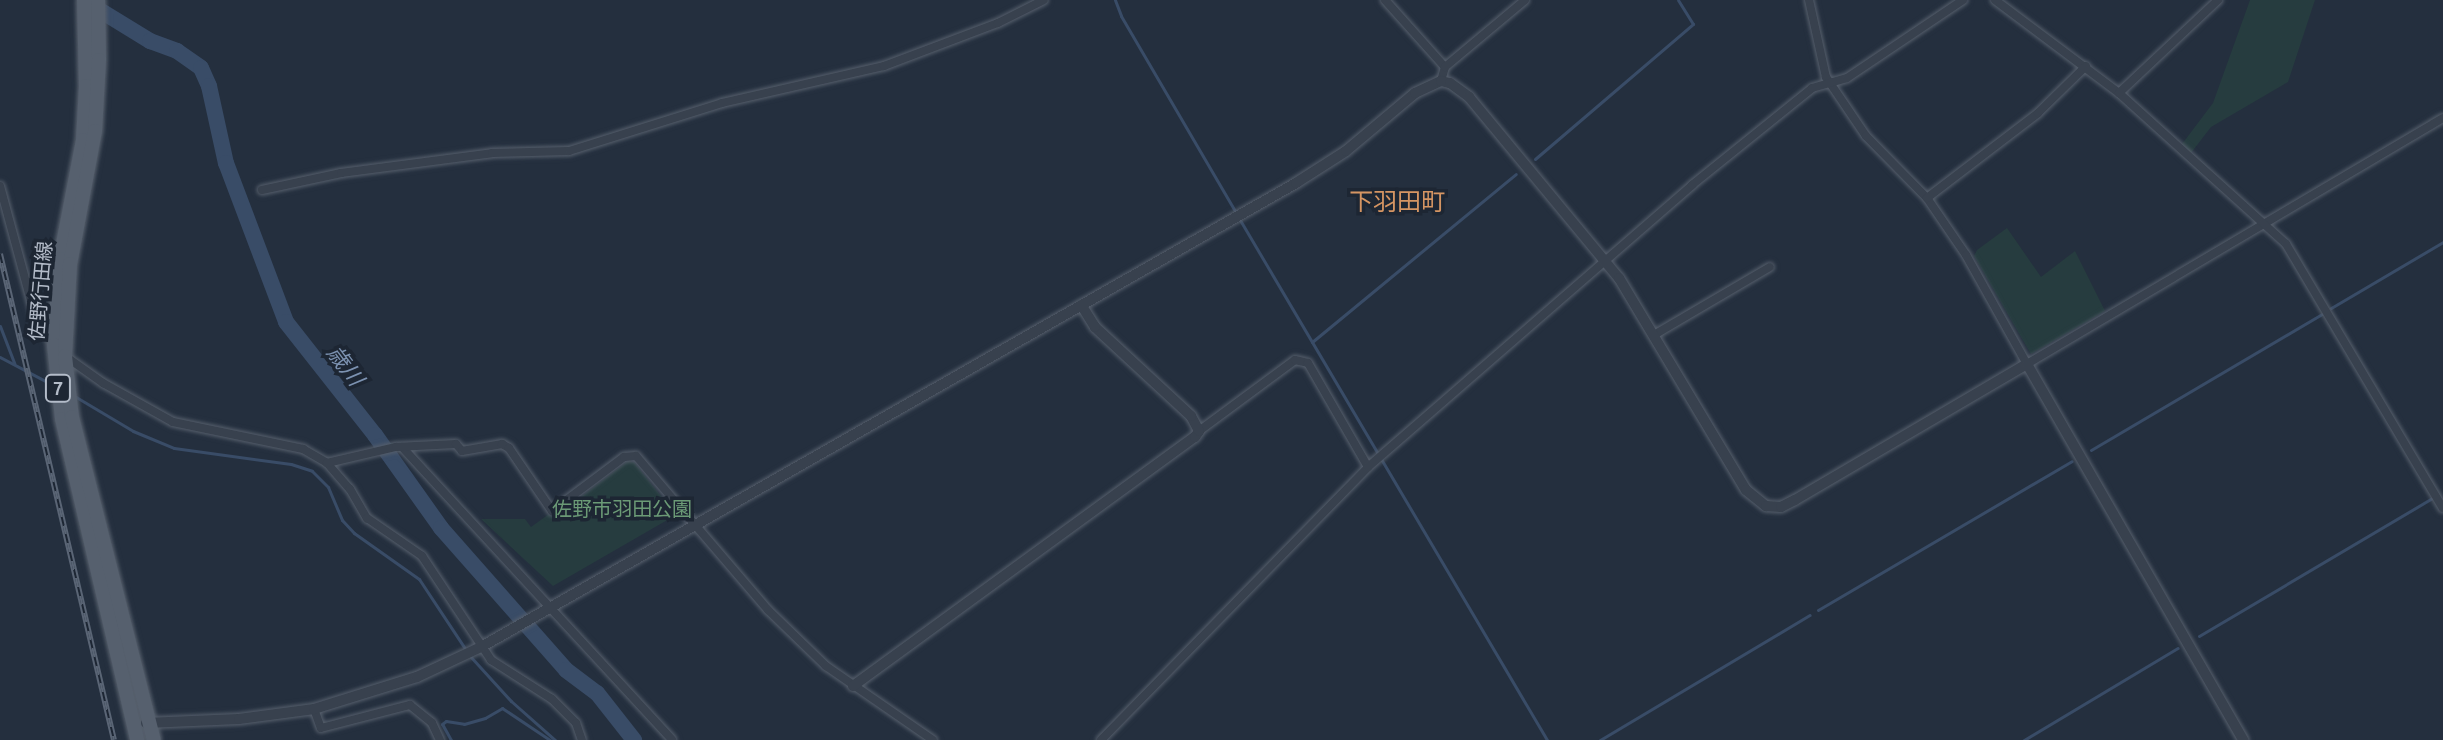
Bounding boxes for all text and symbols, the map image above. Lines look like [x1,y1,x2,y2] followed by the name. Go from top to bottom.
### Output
[1349,188,1445,216] district label: 下羽田町
[24,240,56,342] street label: 佐野行田線
[322,339,370,391] water label: 歳川
[44,374,72,402] road number: 7
[552,496,692,520] park label: 佐野市羽田公園

